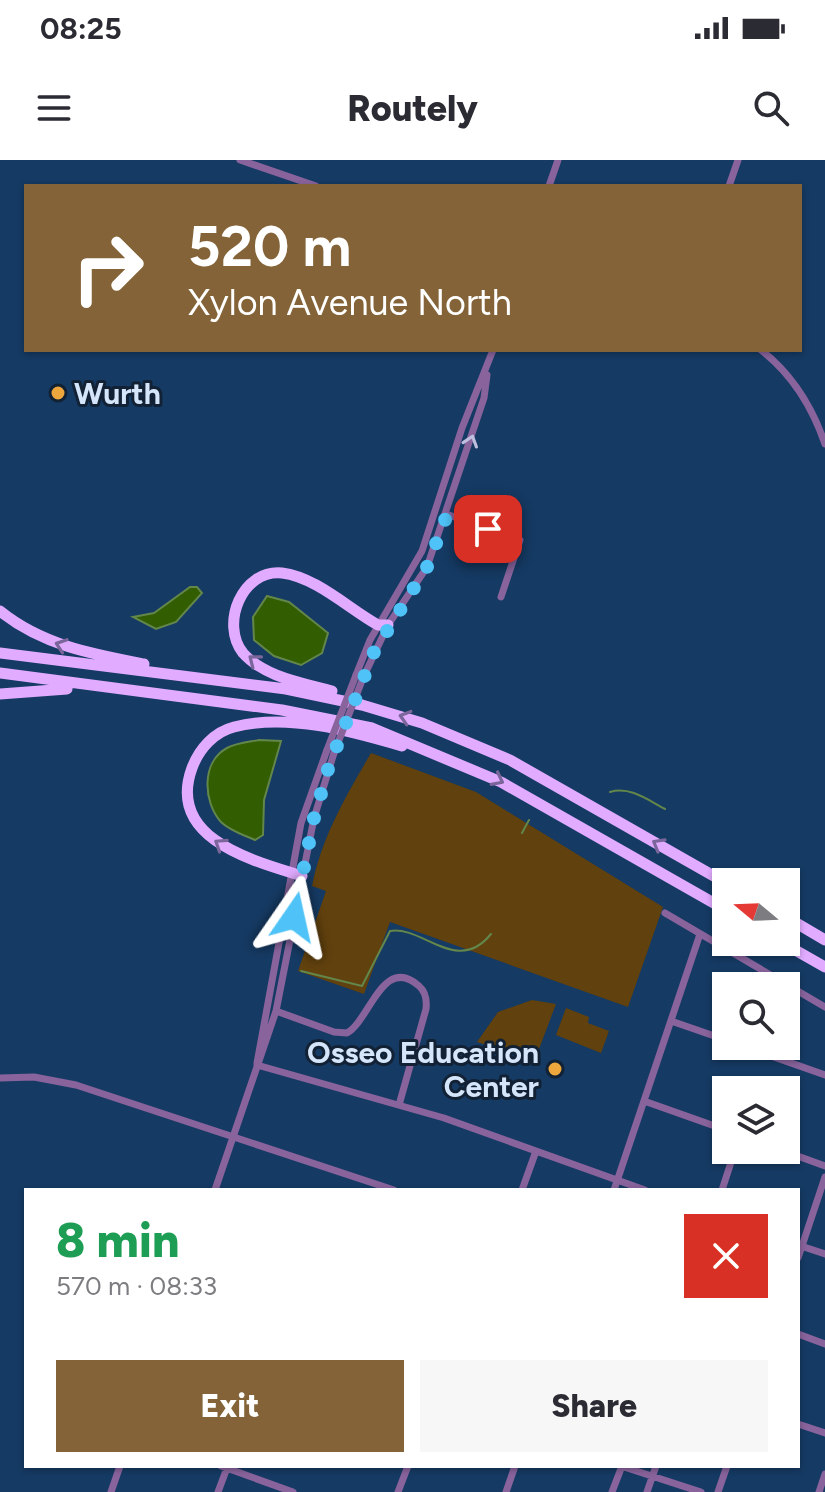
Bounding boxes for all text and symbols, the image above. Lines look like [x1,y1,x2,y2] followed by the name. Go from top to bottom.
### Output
[40,10,122,47] text: 08:25
[32,86,76,130] icon: menu
[749,86,793,130] icon: search
[347,87,478,130] text: Routely
[188,213,351,280] text: 520 m
[56,216,160,320] icon: right
[188,281,512,324] text: Xylon Avenue North
[74,375,161,412] place label: Wurth
[49,384,67,402] marker: Wurth
[461,434,477,448] one-way arrow
[454,495,522,563] pin
[466,507,510,551] icon: arrive
[55,638,69,655] one-way arrow
[248,655,263,670] one-way arrow
[399,711,413,727] one-way arrow
[489,770,504,786] one-way arrow
[214,838,228,853] one-way arrow
[653,838,667,854] one-way arrow
[712,868,800,956] north arrow
[712,868,800,1164] map controls
[252,875,336,959] position arrow
[712,972,800,1060] button: search
[307,1034,539,1105] place label: Osseo Education Center
[546,1060,564,1078] marker: Osseo Education Center
[712,1076,800,1164] button: layers
[56,1211,180,1269] text: 8 min
[684,1214,768,1298] button: close
[56,1270,217,1302] text: 570 m · 08:33
[56,1360,404,1452] button: Exit
[420,1360,768,1452] button: Share

